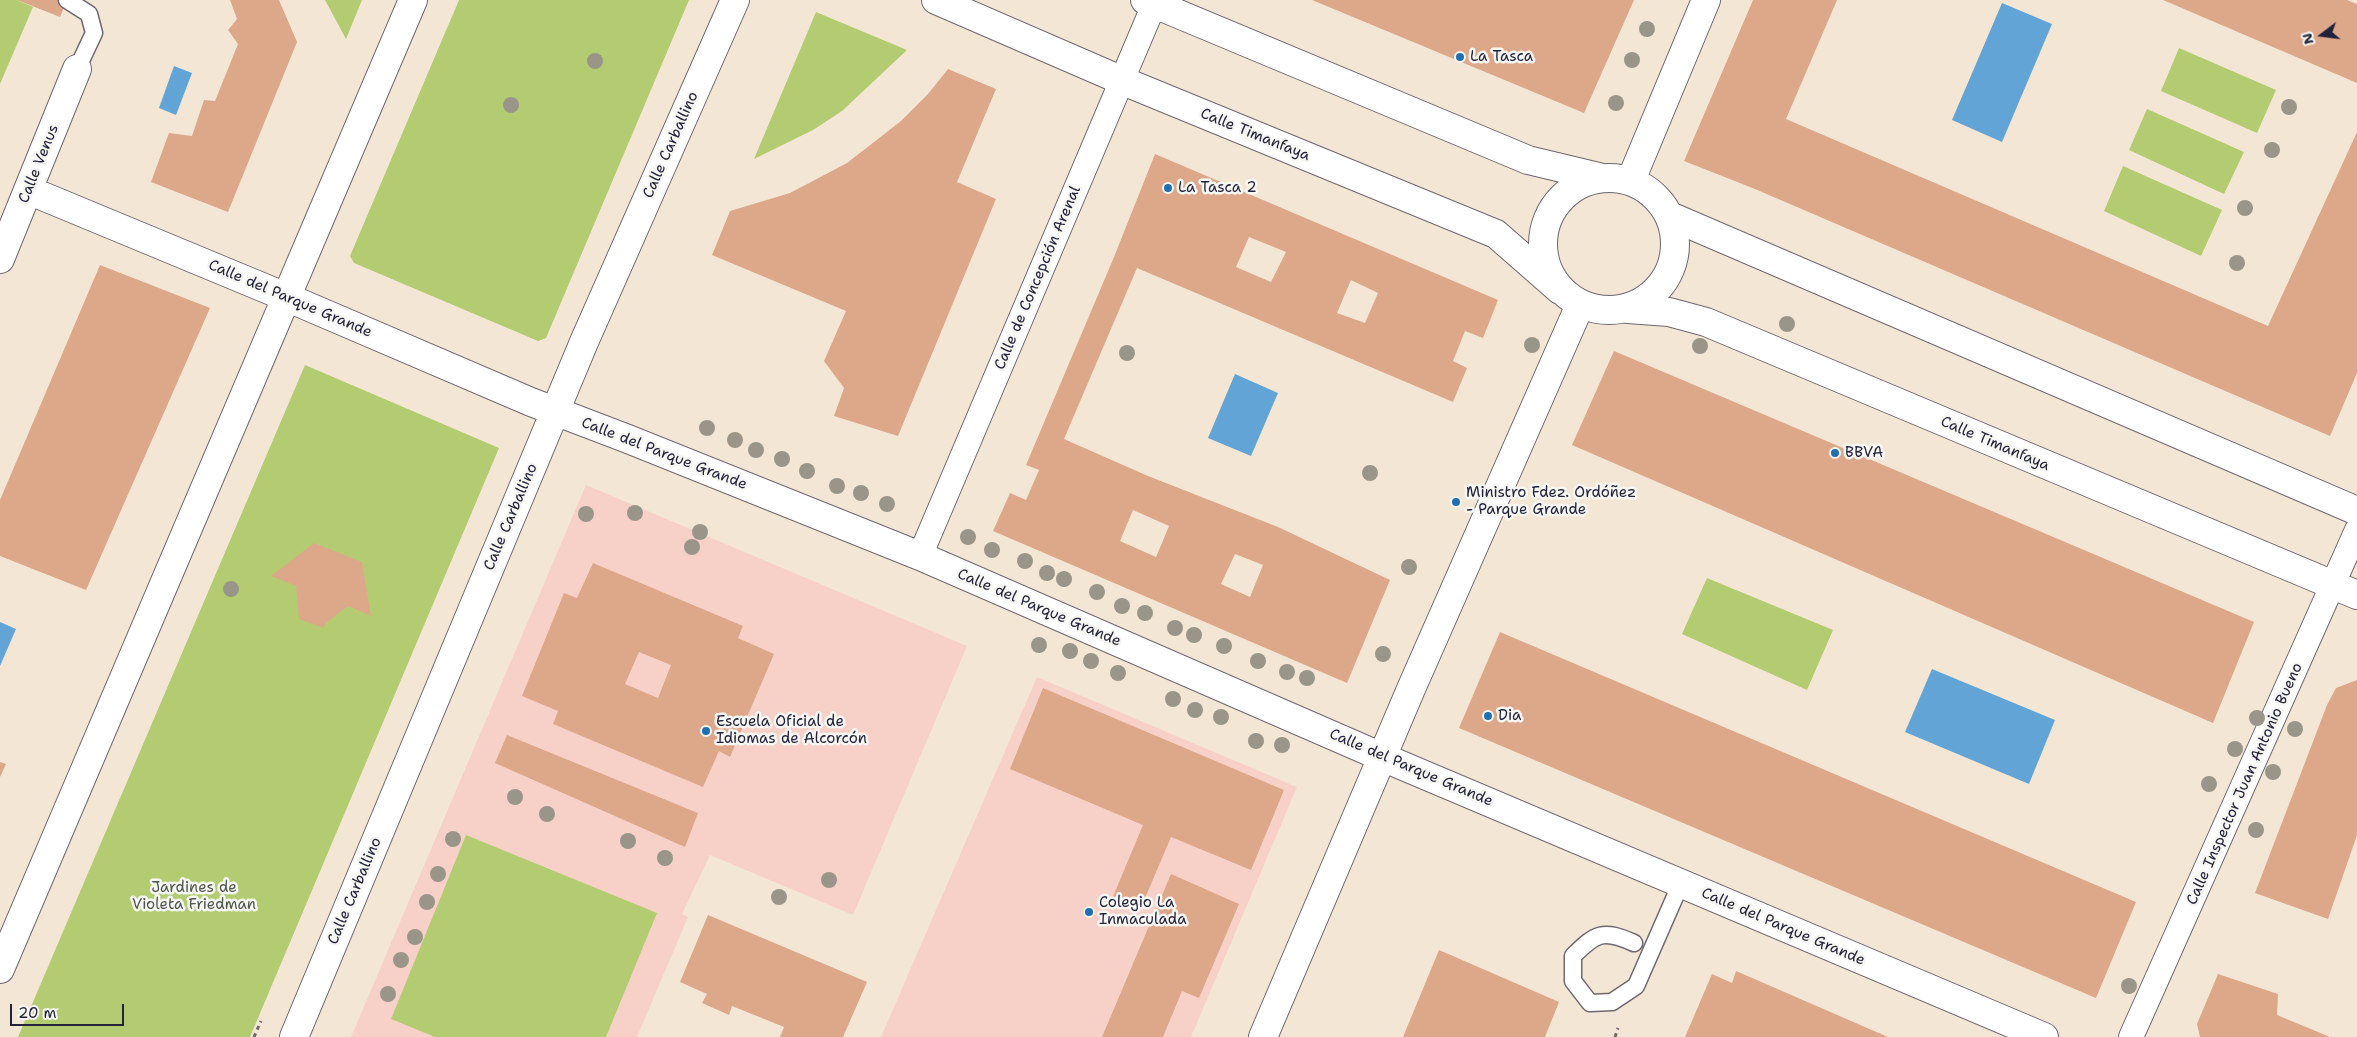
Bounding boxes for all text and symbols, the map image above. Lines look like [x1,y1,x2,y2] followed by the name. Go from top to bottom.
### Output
[2297,10,2347,60] north arrow
[2297,31,2318,47] text: N
[1470,48,1533,66] place label: La Tasca
[1454,51,1466,63] marker: La Tasca
[639,89,703,201] street label: Calle Carballino
[1198,105,1312,165] street label: Calle Timanfaya
[15,122,63,206] street label: Calle Venus
[1178,179,1257,197] place label: La Tasca 2
[1162,182,1174,194] marker: La Tasca 2
[991,184,1085,372] street label: Calle de Concepción Arenal
[205,256,375,342] street label: Calle del Parque Grande
[1938,413,2052,475] street label: Calle Timanfaya
[579,414,749,494] street label: Calle del Parque Grande
[1845,444,1883,462] place label: BBVA
[1829,447,1841,459] marker: BBVA
[480,461,542,573] street label: Calle Carballino
[1466,484,1636,519] place label: Ministro Fdez. Ordóñez - Parque Grande
[1450,496,1462,508] marker: Ministro Fdez. Ordóñez - Parque Grande
[954,565,1124,651] street label: Calle del Parque Grande
[2183,660,2307,908] street label: Calle Inspector Juan Antonio Bueno
[1498,707,1521,725] place label: Dia
[1482,710,1494,722] marker: Dia
[716,713,867,748] place label: Escuela Oficial de Idiomas de Alcorcón
[700,725,712,737] marker: Escuela Oficial de Idiomas de Alcorcón
[1326,725,1496,811] street label: Calle del Parque Grande
[324,835,386,947] street label: Calle Carballino
[132,879,256,914] park label: Jardines de Violeta Friedman
[1698,884,1868,970] street label: Calle del Parque Grande
[1099,894,1187,929] place label: Colegio La Inmaculada
[1083,906,1095,918] marker: Colegio La Inmaculada
[12,994,126,1026] scale bar
[18,1003,57,1023] text: 20 m

